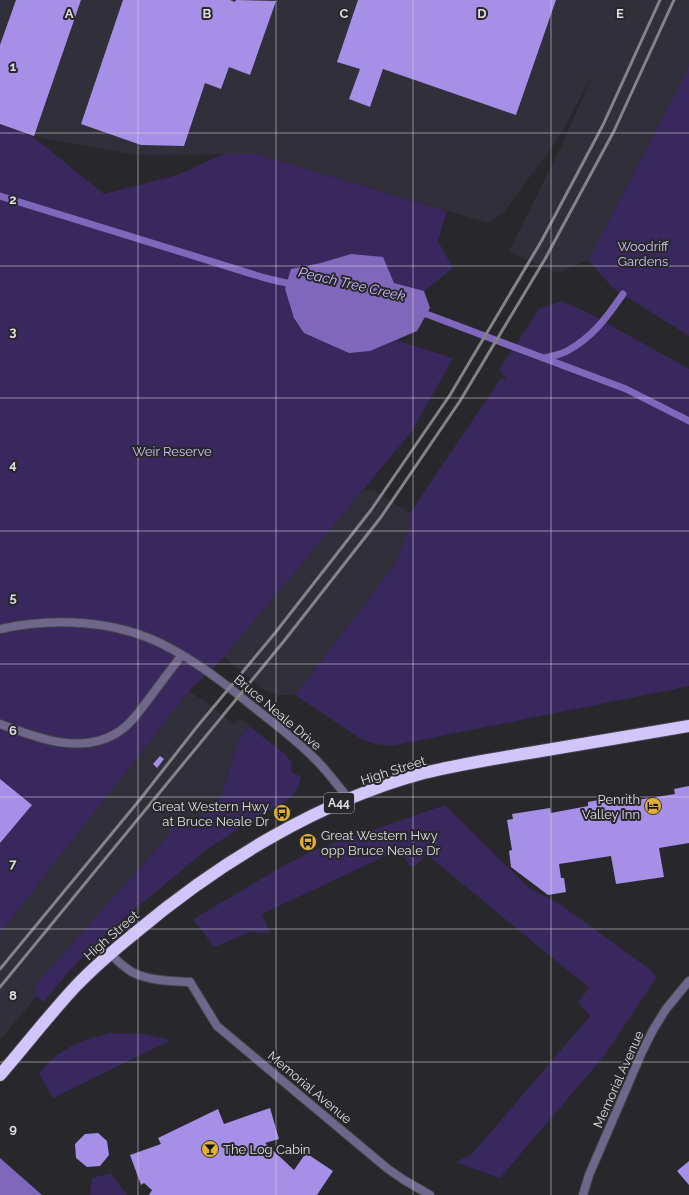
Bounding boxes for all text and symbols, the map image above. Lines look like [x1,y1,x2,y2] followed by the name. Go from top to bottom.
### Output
[65,6,74,21] text: A
[203,6,212,21] text: B
[340,6,349,21] text: C
[477,6,487,21] text: D
[616,6,624,21] text: E
[10,59,17,74] text: 1
[9,192,17,207] text: 2
[617,239,669,269] park label: Woodriff Gardens
[297,264,407,304] water label: Peach Tree Creek
[9,324,17,339] text: 3
[132,444,212,459] park label: Weir Reserve
[9,457,17,472] text: 4
[9,590,17,605] text: 5
[231,672,325,753] street label: Bruce Neale Drive
[9,723,17,738] text: 6
[359,753,428,788] street label: High Street
[582,792,640,822] place label: Penrith Valley Inn
[324,793,354,813] road number: A44
[643,796,663,816] hotel icon: Penrith Valley Inn
[152,799,269,829] place label: Great Western Hwy at Bruce Neale Dr
[272,803,292,823] bus stop icon: Great Western Hwy at Bruce Neale Dr
[321,828,440,858] place label: Great Western Hwy opp Bruce Neale Dr
[298,832,318,852] bus stop icon: Great Western Hwy opp Bruce Neale Dr
[9,856,17,871] text: 7
[81,907,142,963] street label: High Street
[9,988,17,1003] text: 8
[590,1028,647,1130] street label: Memorial Avenue
[265,1048,355,1127] street label: Memorial Avenue
[9,1121,17,1136] text: 9
[200,1139,220,1159] bar icon: The Log Cabin
[223,1142,310,1157] place label: The Log Cabin

